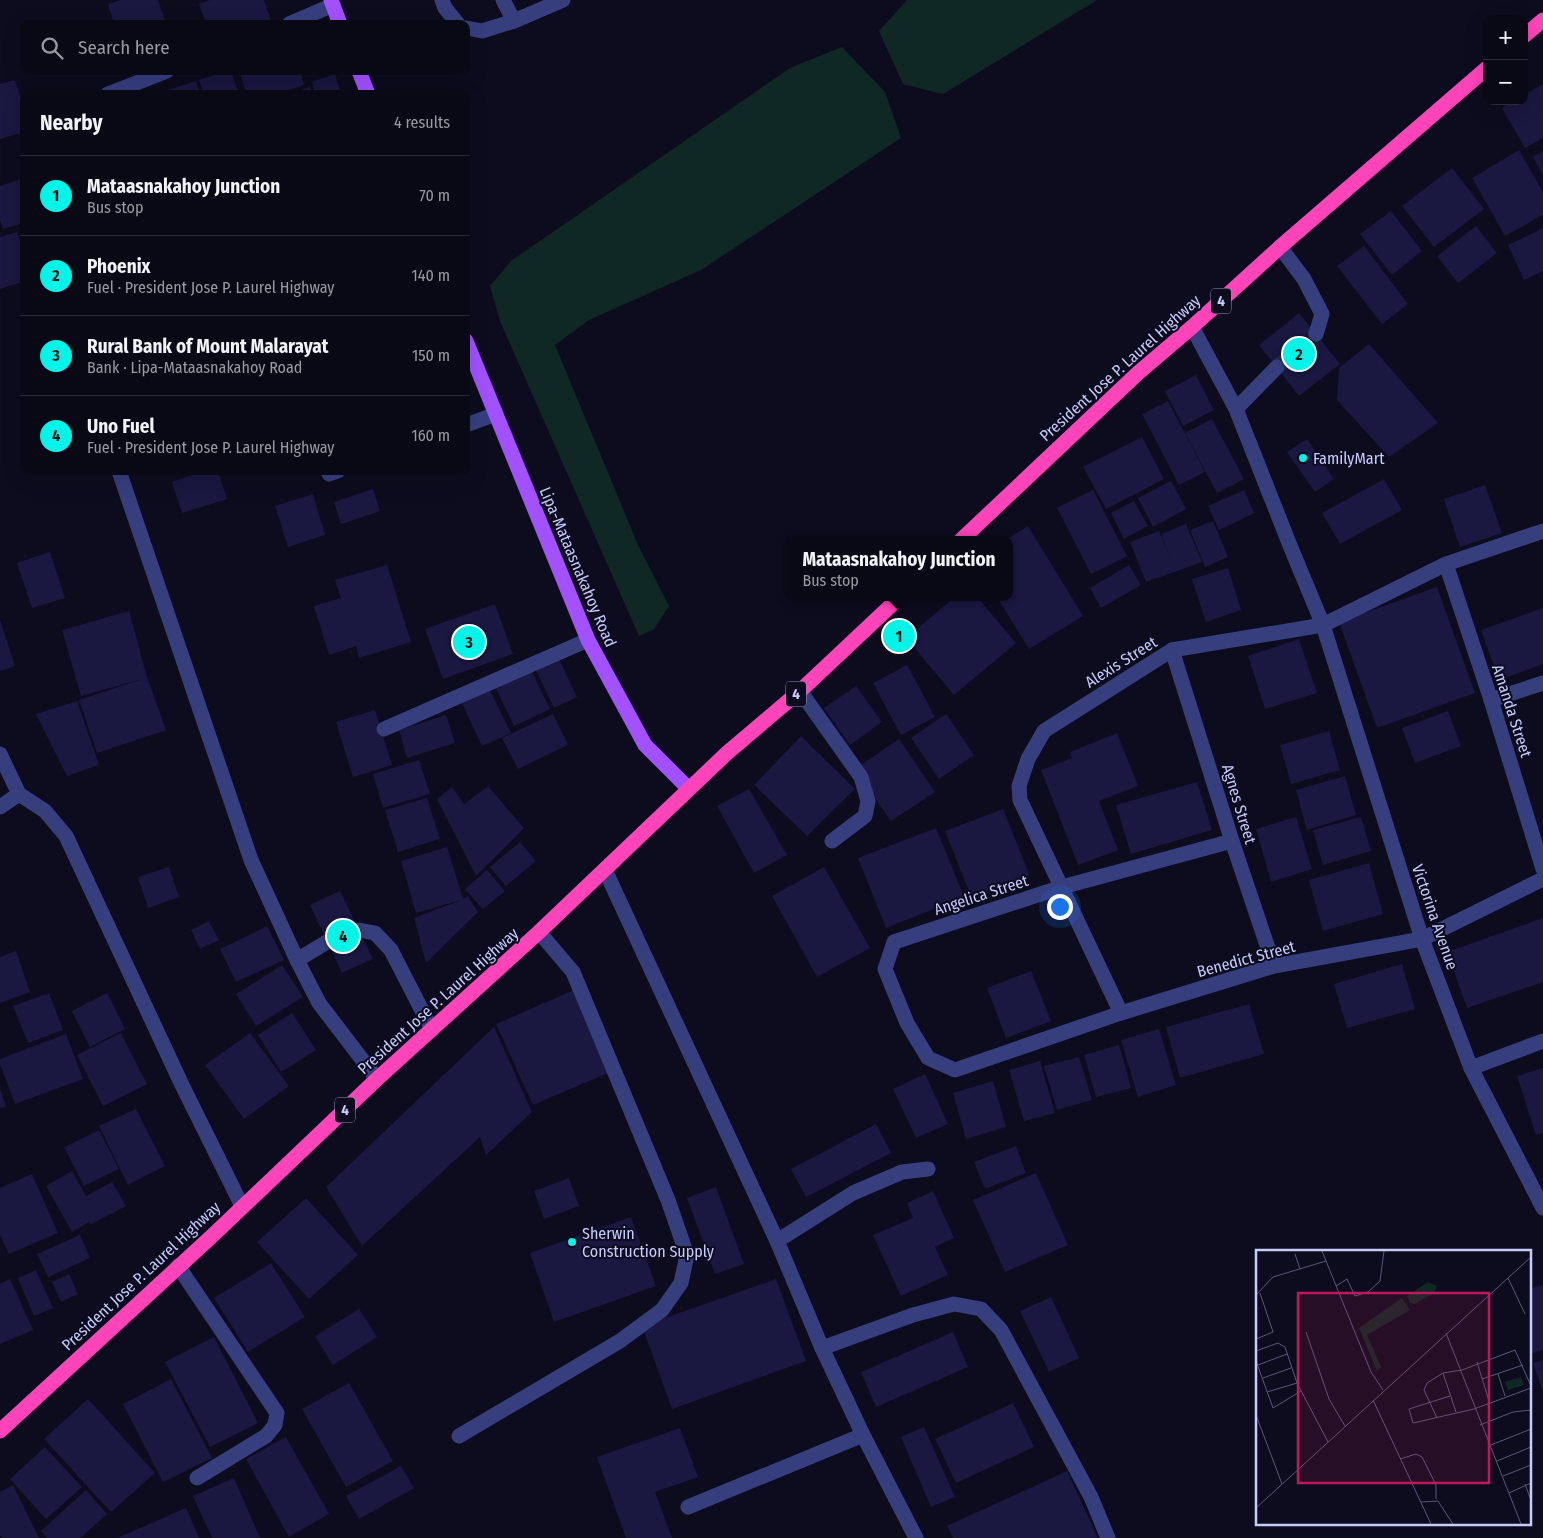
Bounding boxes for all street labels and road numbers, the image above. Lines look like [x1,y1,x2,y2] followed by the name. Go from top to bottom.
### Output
[1211,288,1231,314] road number: 4
[1036,290,1205,445] street label: President Jose P. Laurel Highway
[536,484,620,650] street label: Lipa-Mataasnakahoy Road
[1081,632,1161,692] street label: Alexis Street
[1488,662,1536,761] street label: Amanda Street
[786,682,806,706] road number: 4
[1218,762,1260,847] street label: Agnes Street
[1408,862,1462,972] street label: Victorina Avenue
[932,871,1031,919] street label: Angelica Street
[354,923,523,1078] street label: President Jose P. Laurel Highway
[1195,937,1298,981] street label: Benedict Street
[335,1098,355,1122] road number: 4
[58,1197,225,1354] street label: President Jose P. Laurel Highway

